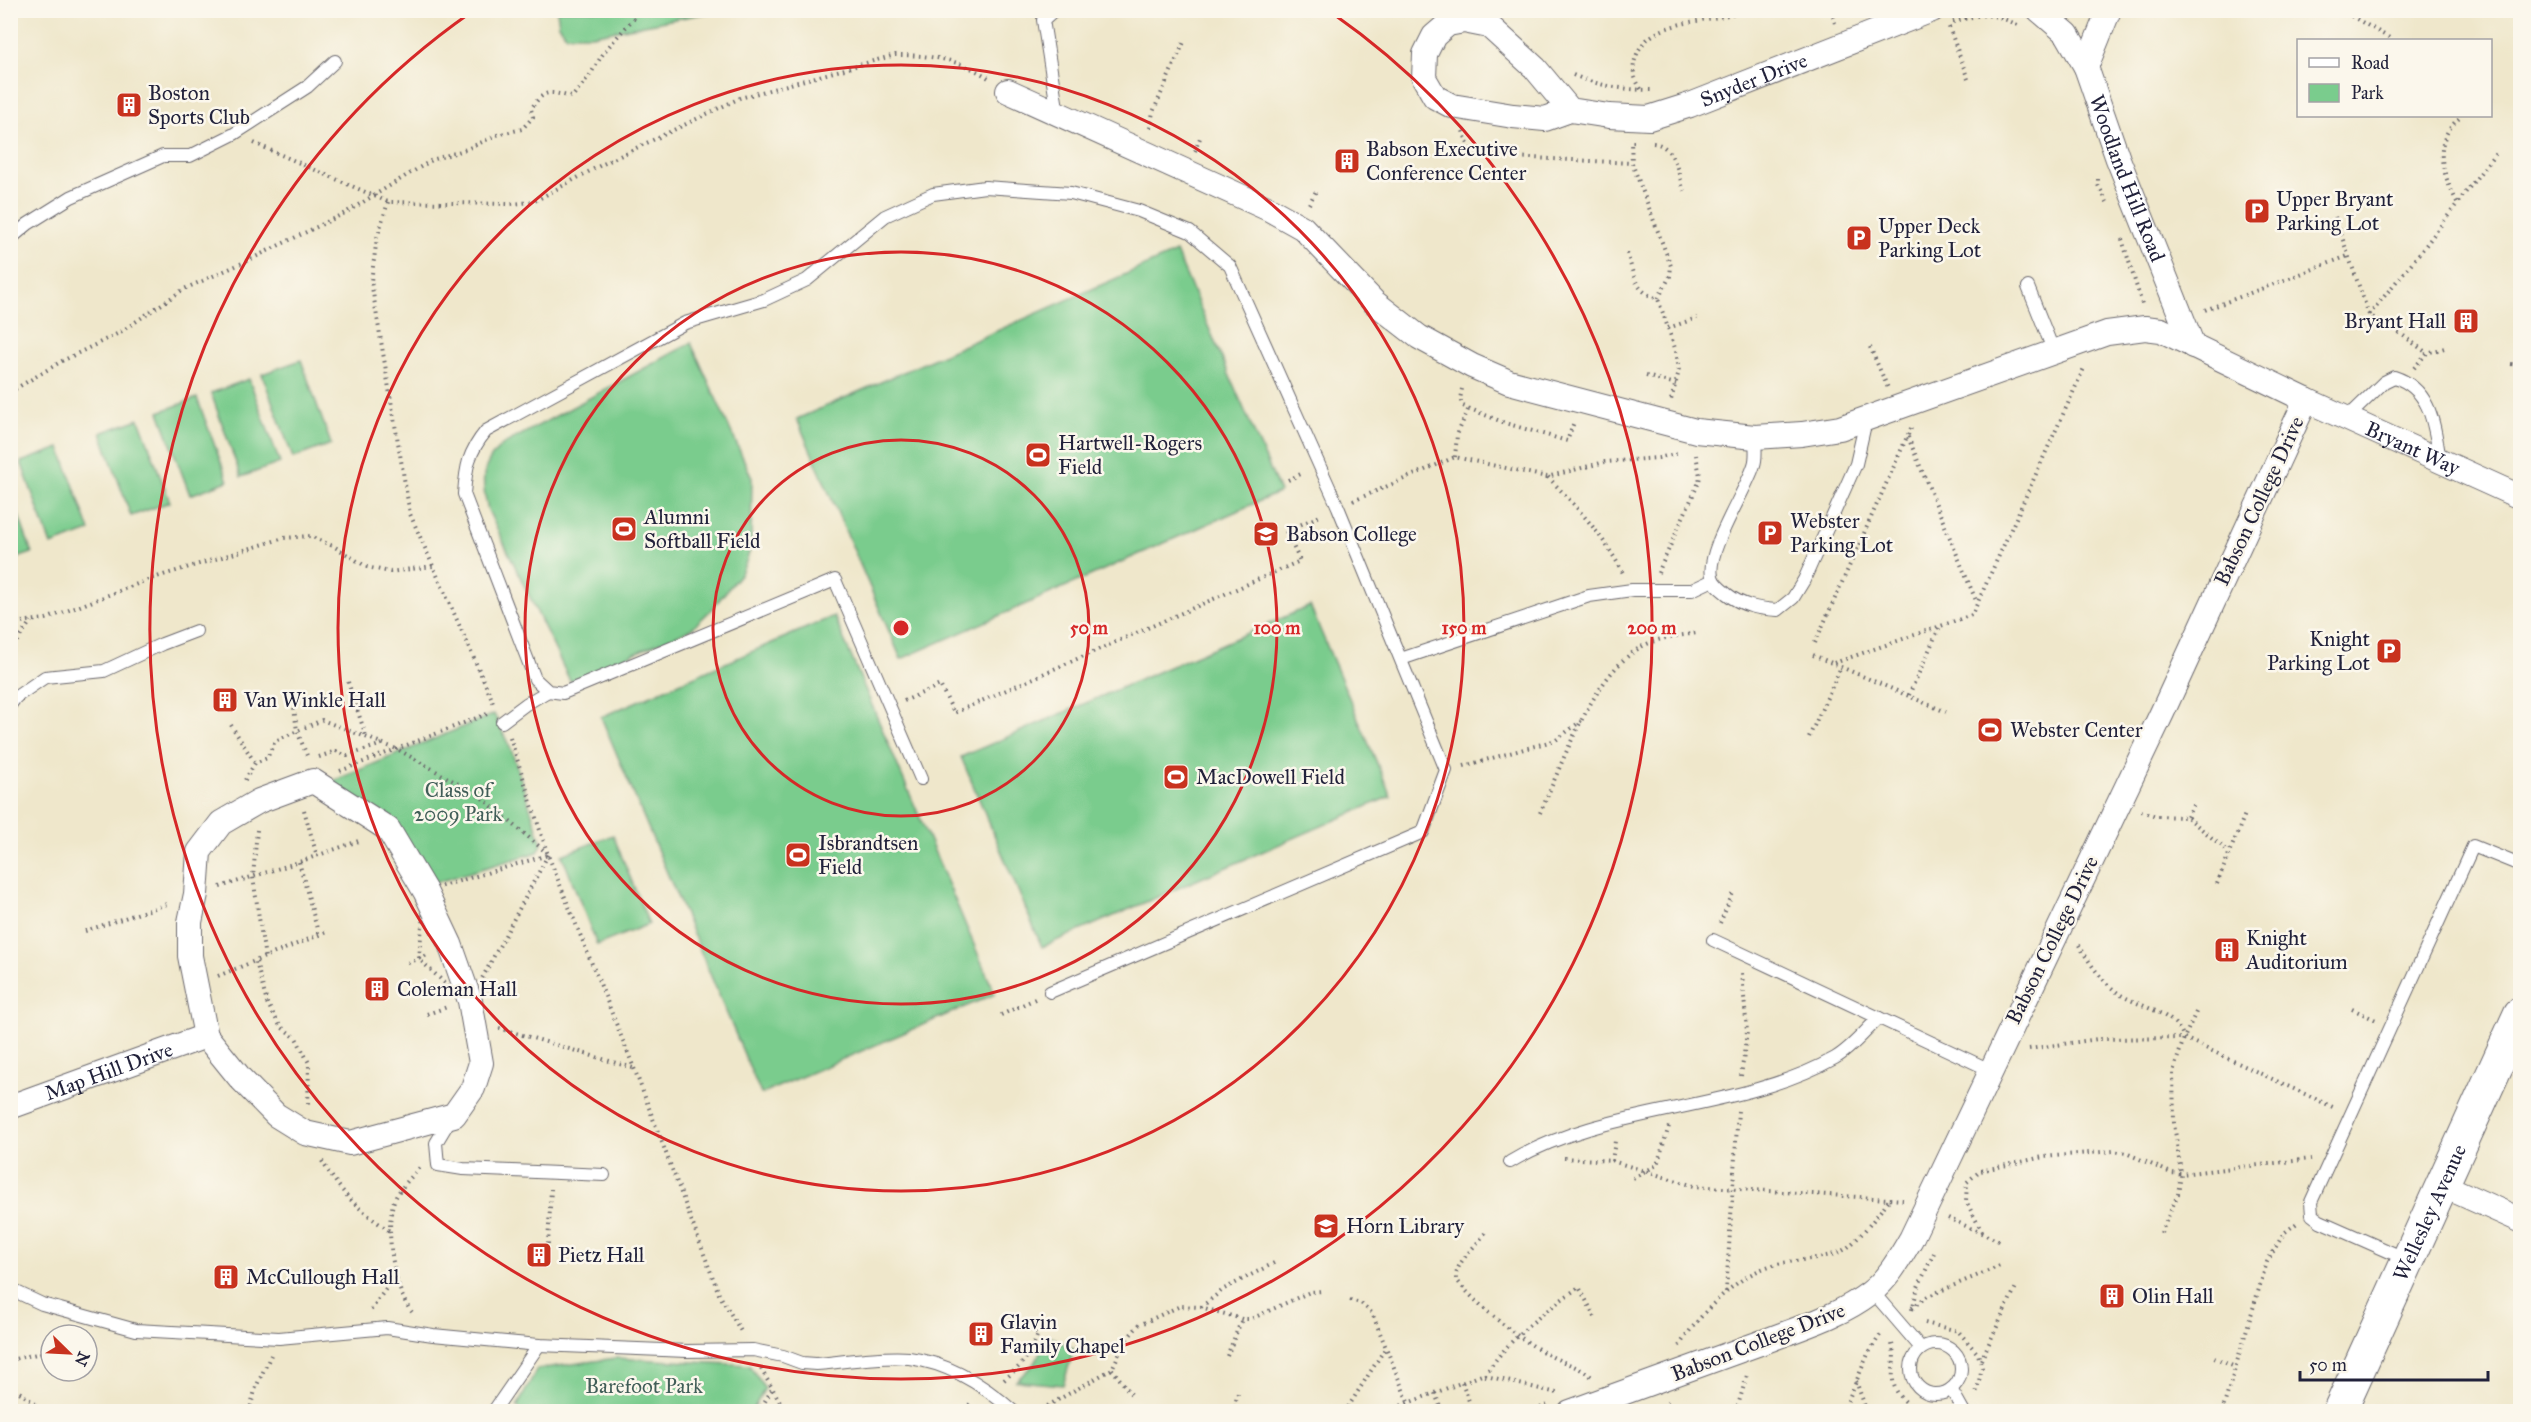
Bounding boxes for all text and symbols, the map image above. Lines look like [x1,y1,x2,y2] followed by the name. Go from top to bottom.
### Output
[2297,39,2492,117] legend
[1696,47,1811,113] street label: Snyder Drive
[2351,52,2389,74] text: Road
[148,80,250,130] place label: Boston Sports Club
[2351,82,2384,104] text: Park
[114,90,144,120] building icon: Boston Sports Club
[2084,91,2171,266] street label: Woodland Hill Road
[1366,136,1527,186] place label: Babson Executive Conference Center
[1332,146,1362,176] building icon: Babson Executive Conference Center
[2276,186,2394,236] place label: Upper Bryant Parking Lot
[2242,196,2272,226] parking icon: Upper Bryant Parking Lot
[1878,213,1982,263] place label: Upper Deck Parking Lot
[1844,223,1874,253] parking icon: Upper Deck Parking Lot
[2451,306,2481,336] building icon: Bryant Hall
[2344,308,2446,334] place label: Bryant Hall
[2208,412,2310,590] street label: Babson College Drive
[2361,416,2465,481] street label: Bryant Way
[1058,430,1202,480] place label: Hartwell-Rogers Field
[1023,440,1053,470] sports icon: Hartwell-Rogers Field
[643,504,761,554] place label: Alumni Softball Field
[1790,508,1894,558] place label: Webster Parking Lot
[609,514,639,544] sports icon: Alumni Softball Field
[1755,518,1785,548] parking icon: Webster Parking Lot
[1251,519,1281,549] school or university icon: Babson College
[1286,521,1417,547] place label: Babson College
[1070,617,1109,639] text: 50 m
[1254,617,1301,639] text: 100 m
[1442,617,1487,639] text: 150 m
[1628,617,1677,639] text: 200 m
[891,618,911,638] centre of rings
[2267,626,2371,676] place label: Knight Parking Lot
[2374,636,2404,666] parking icon: Knight Parking Lot
[210,685,240,715] building icon: Van Winkle Hall
[243,687,386,713] place label: Van Winkle Hall
[1975,715,2005,745] sports icon: Webster Center
[2010,717,2143,743] place label: Webster Center
[1161,762,1191,792] sports icon: MacDowell Field
[1196,764,1345,790] place label: MacDowell Field
[414,777,503,827] park label: Class of 2009 Park
[818,830,918,880] place label: Isbrandtsen Field
[783,840,813,870] sports icon: Isbrandtsen Field
[2000,851,2104,1028] street label: Babson College Drive
[2245,925,2348,975] place label: Knight Auditorium
[2212,935,2242,965] building icon: Knight Auditorium
[362,974,392,1004] building icon: Coleman Hall
[397,976,517,1002] place label: Coleman Hall
[41,1036,176,1106] street label: Map Hill Drive
[2387,1140,2472,1285] street label: Wellesley Avenue
[1311,1211,1341,1241] school or university icon: Horn Library
[1346,1213,1465,1239] place label: Horn Library
[524,1240,554,1270] building icon: Pietz Hall
[558,1242,645,1268] place label: Pietz Hall
[211,1262,241,1292] building icon: McCullough Hall
[246,1264,400,1290] place label: McCullough Hall
[2097,1281,2127,1311] building icon: Olin Hall
[2132,1283,2214,1309] place label: Olin Hall
[1668,1297,1849,1387] street label: Babson College Drive
[1000,1309,1125,1359] place label: Glavin Family Chapel
[966,1319,996,1349] building icon: Glavin Family Chapel
[39,1323,99,1383] north arrow
[2300,1344,2488,1382] scale bar
[71,1349,94,1369] text: N
[2309,1354,2347,1376] text: 50 m
[585,1373,703,1399] park label: Barefoot Park

